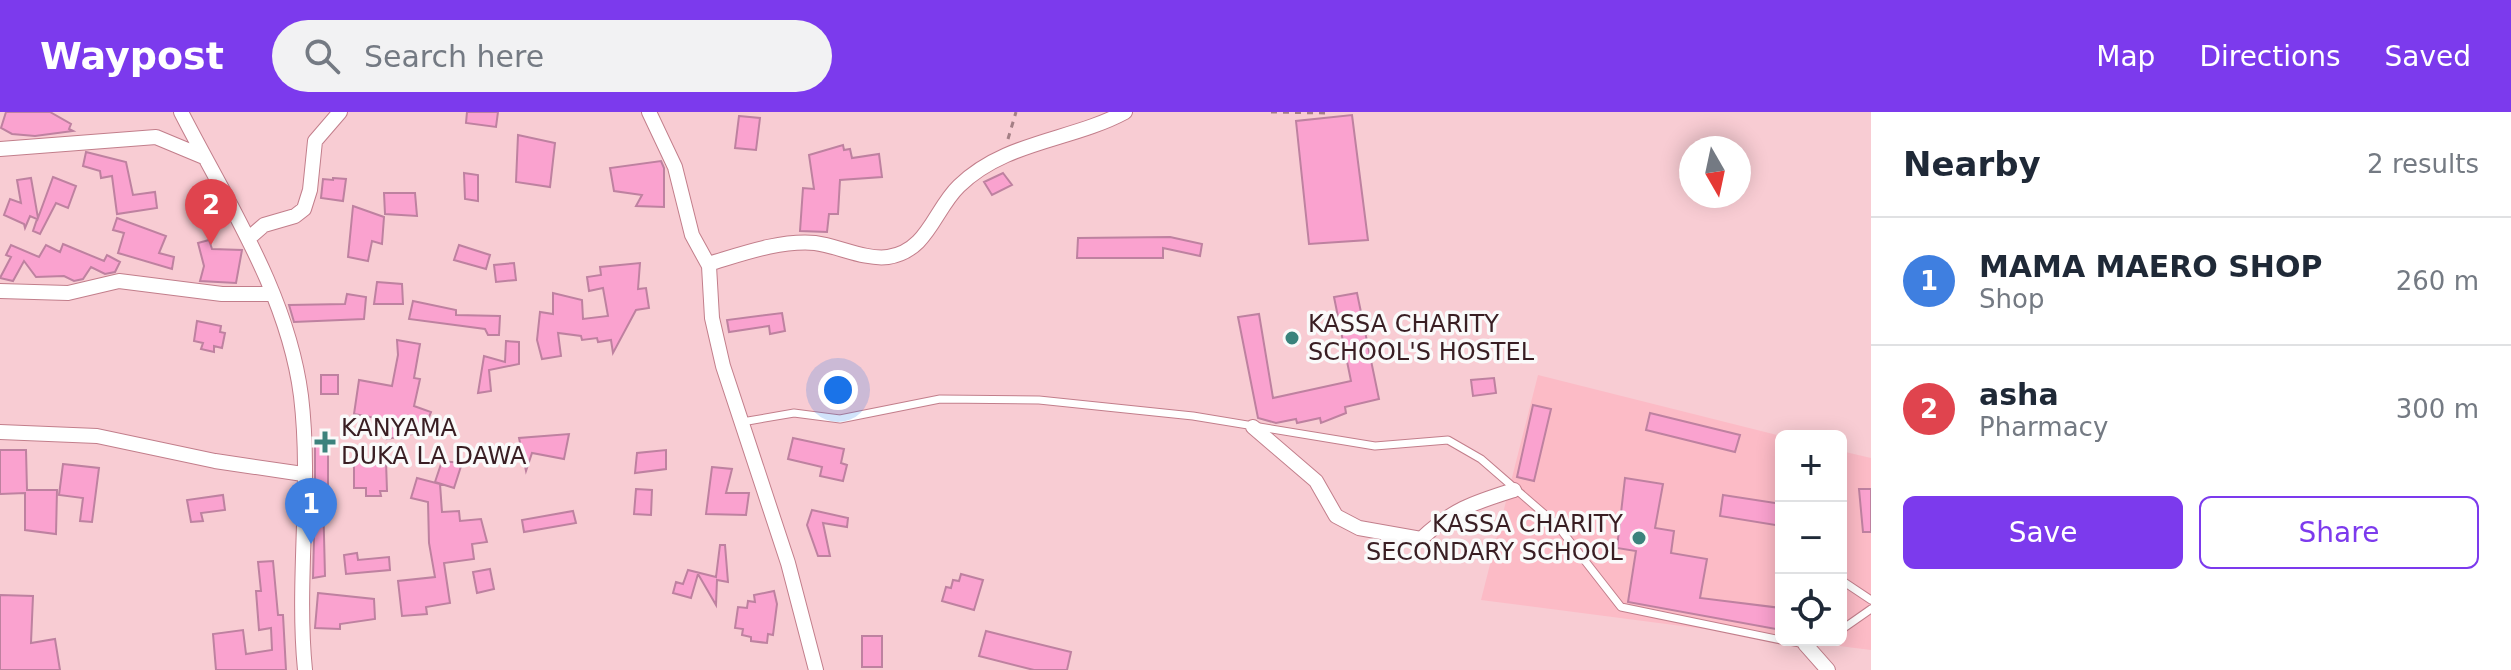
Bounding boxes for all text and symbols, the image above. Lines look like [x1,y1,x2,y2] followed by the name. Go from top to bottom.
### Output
[272,20,832,92] search box
[40,34,224,78] text: Waypost
[300,34,344,78] icon: search
[364,39,544,74] text: Search here
[2096,40,2155,73] text: Map
[2199,40,2340,73] text: Directions
[2384,40,2471,73] text: Saved
[1679,136,1751,208] north arrow
[1903,144,2041,184] text: Nearby
[2367,149,2479,179] text: 2 results
[185,179,237,245] pin: 2
[1979,249,2322,284] text: MAMA MAERO SHOP
[1920,266,1938,296] text: 1
[2396,266,2479,296] text: 260 m
[1979,284,2044,314] text: Shop
[1308,310,1535,366] place label: KASSA CHARITY SCHOOL'S HOSTEL
[1283,329,1301,347] marker: KASSA CHARITY SCHOOL'S HOSTEL
[818,370,858,410] your location
[1979,377,2059,412] text: asha
[1920,394,1938,424] text: 2
[2396,394,2479,424] text: 300 m
[1979,412,2108,442] text: Pharmacy
[341,414,527,470] place label: KANYAMA DUKA LA DAWA
[1775,430,1847,646] map controls
[1775,430,1847,502] button: +
[316,433,334,451] marker: KANYAMA DUKA LA DAWA
[285,478,337,544] pin: 1
[1903,496,2183,569] button: Save
[2199,496,2479,569] button: Share
[1775,502,1847,574] button: −
[1366,510,1624,566] place label: KASSA CHARITY SECONDARY SCHOOL
[1630,529,1648,547] marker: KASSA CHARITY SECONDARY SCHOOL
[1775,574,1847,646] button: locate

